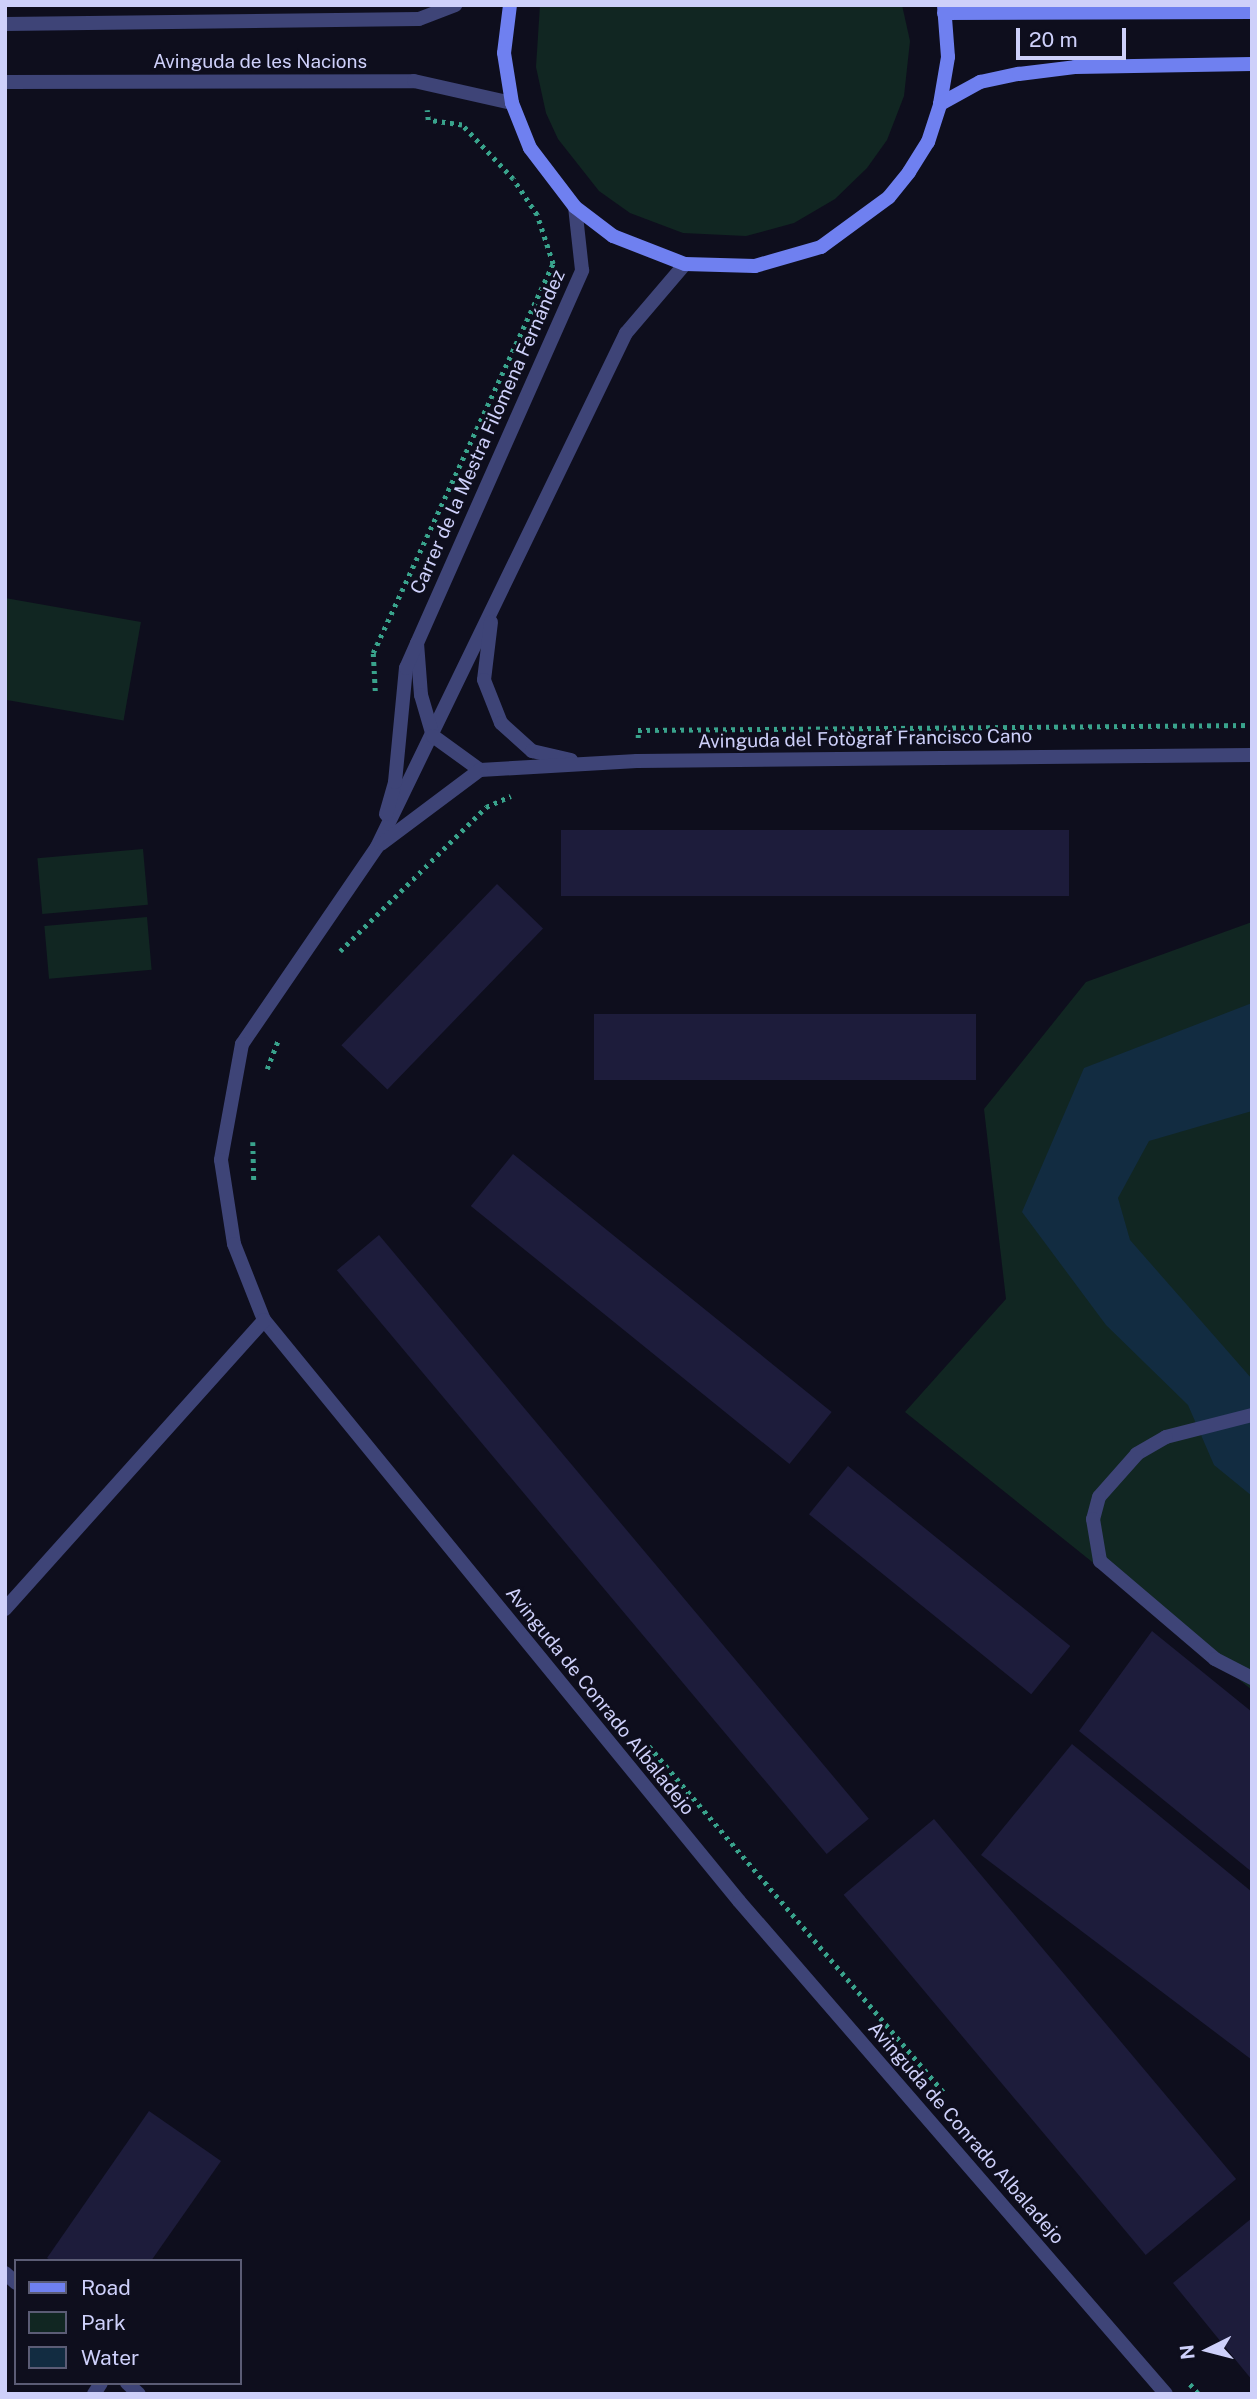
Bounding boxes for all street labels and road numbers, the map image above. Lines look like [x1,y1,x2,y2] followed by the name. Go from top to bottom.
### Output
[153,51,367,73] street label: Avinguda de les Nacions
[406,266,570,598] street label: Carrer de la Mestra Filomena Fernández
[697,725,1033,753] street label: Avinguda del Fotògraf Francisco Cano
[501,1582,699,1820] street label: Avinguda de Conrado Albaladejo
[863,2017,1069,2249] street label: Avinguda de Conrado Albaladejo

